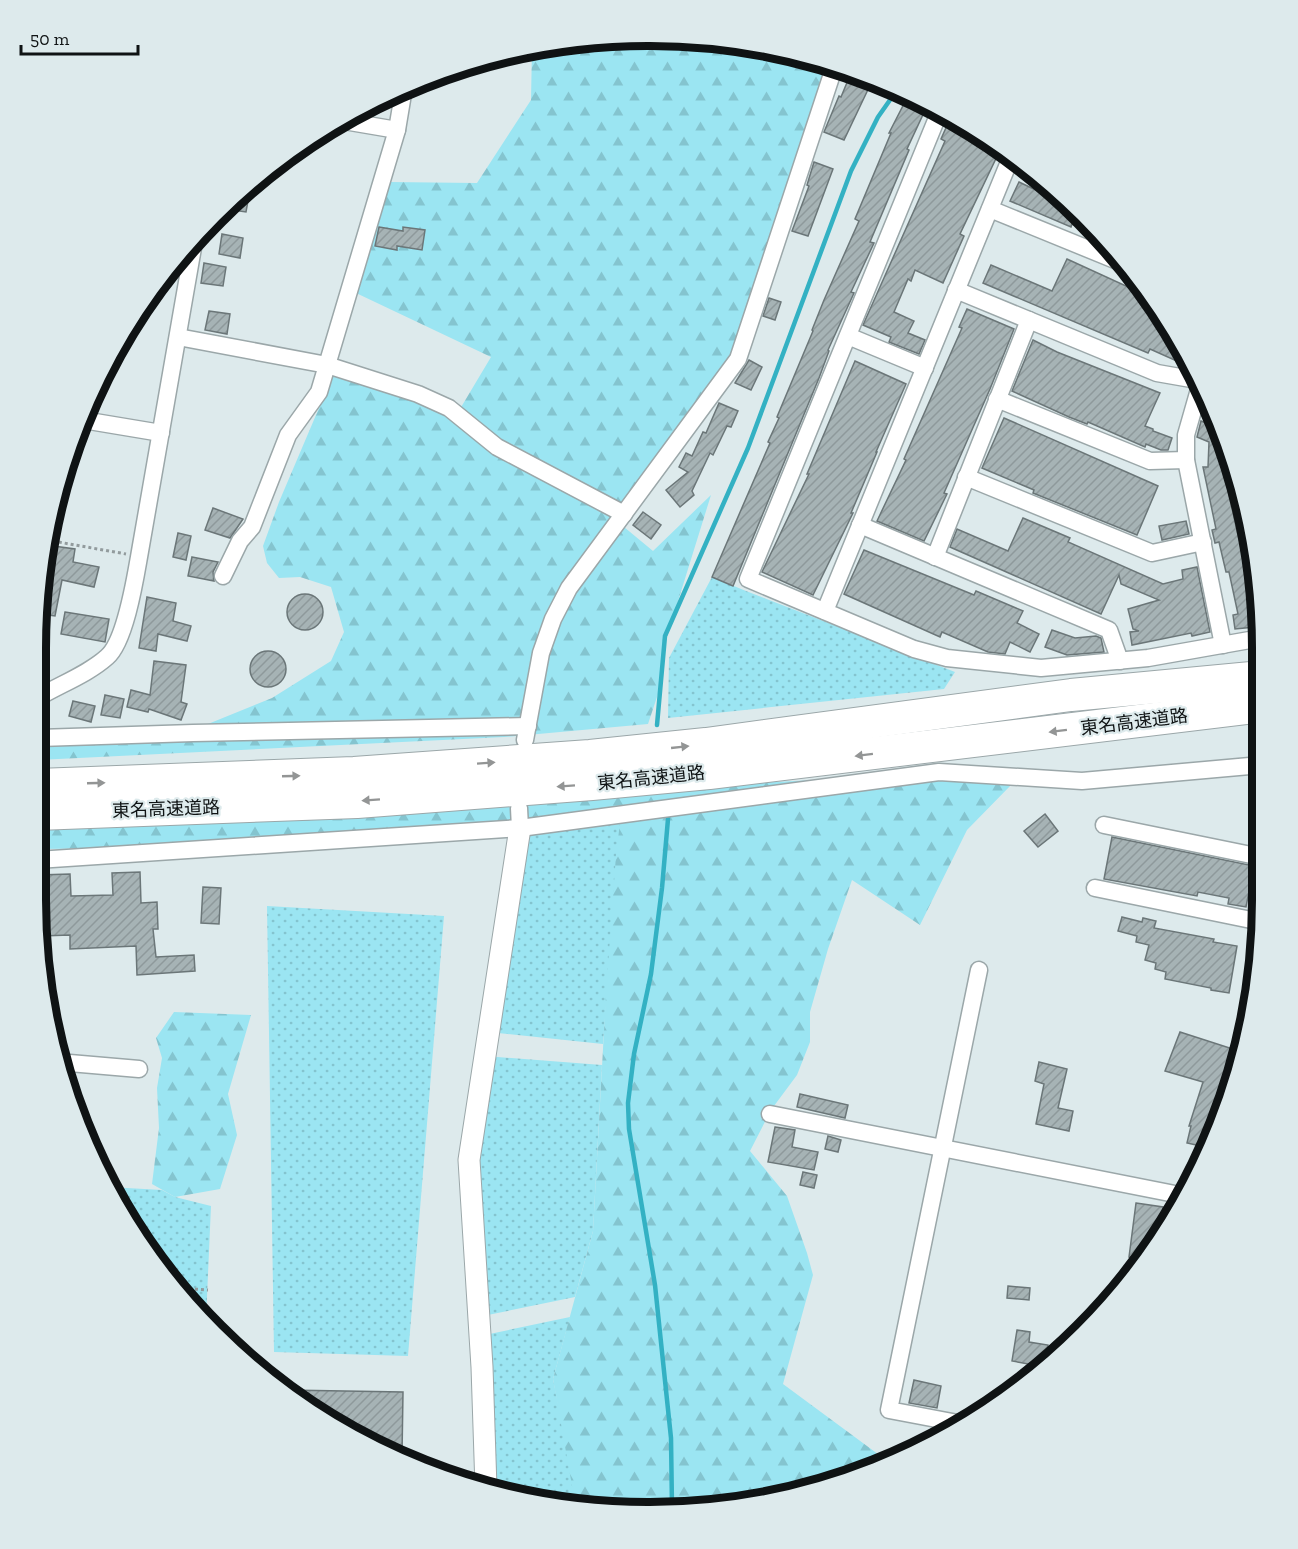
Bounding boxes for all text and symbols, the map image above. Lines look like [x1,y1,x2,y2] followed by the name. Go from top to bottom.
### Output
[21,18,138,56] scale bar
[30,28,70,50] text: 50 m
[1079,705,1189,739] street label: 東名高速道路
[1048,727,1067,736] one-way arrow
[671,742,690,752] one-way arrow
[855,750,874,759] one-way arrow
[476,759,495,768] one-way arrow
[596,761,706,795] street label: 東名高速道路
[282,771,301,780] one-way arrow
[87,778,106,788] one-way arrow
[556,781,575,791] one-way arrow
[112,796,220,822] street label: 東名高速道路
[362,796,381,805] one-way arrow

